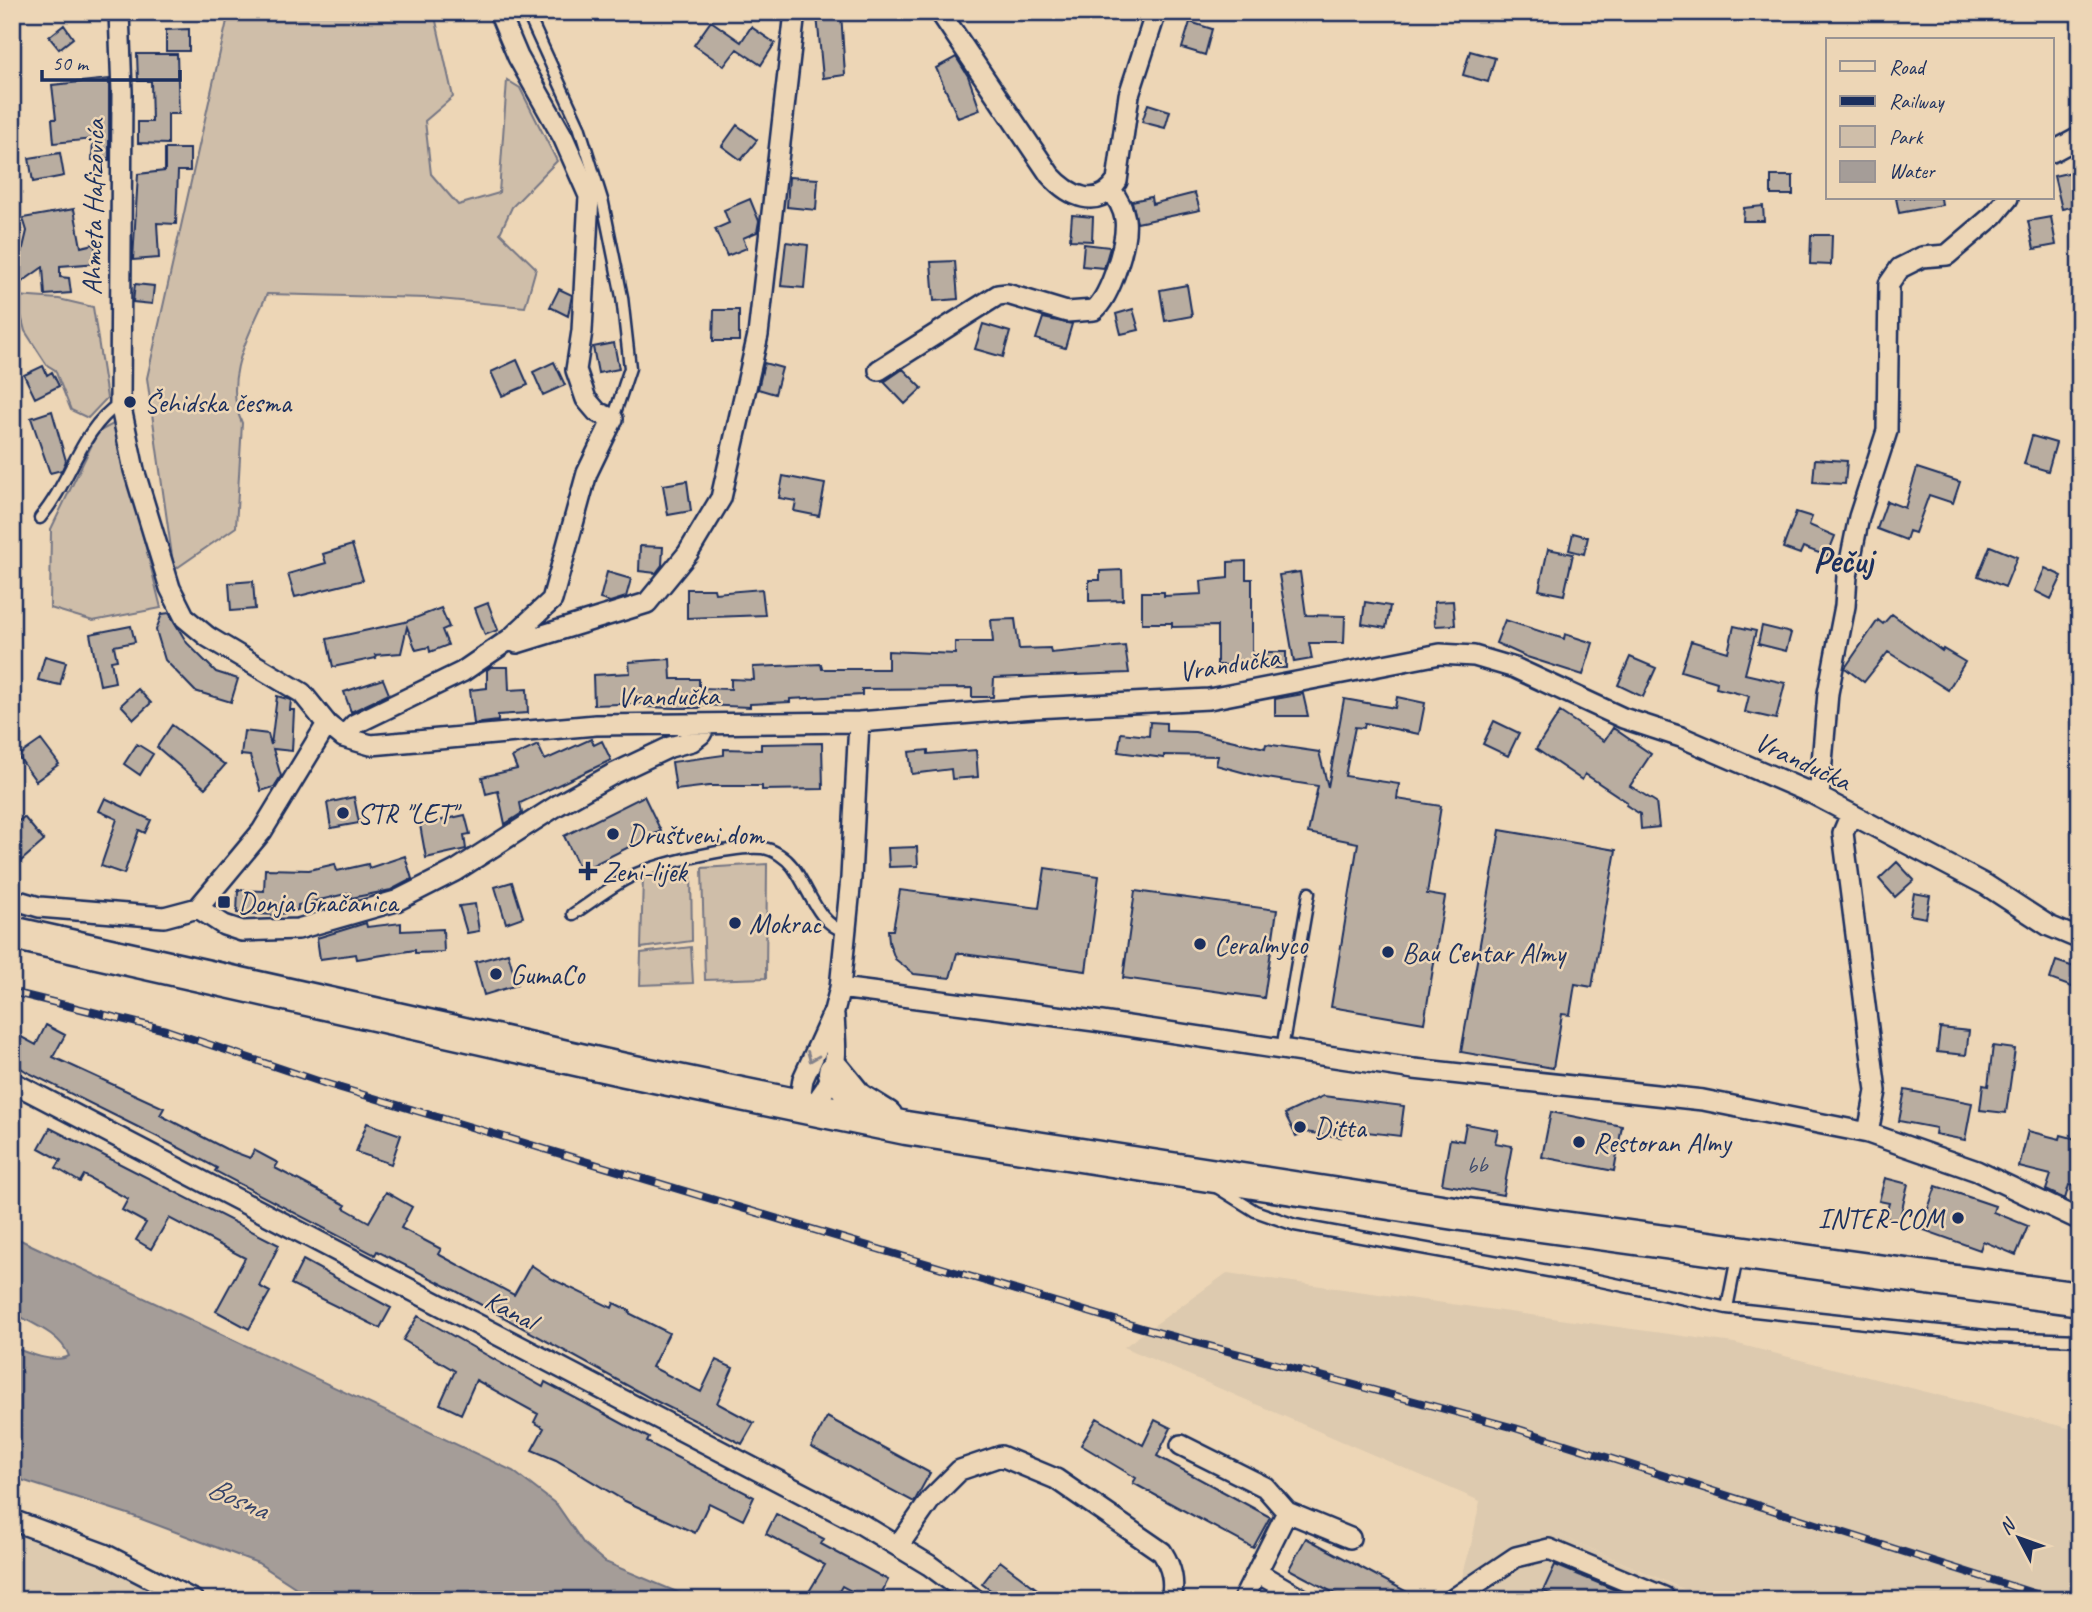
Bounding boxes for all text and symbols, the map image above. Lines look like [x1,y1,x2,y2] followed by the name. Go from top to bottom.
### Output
[42,38,180,82] scale bar
[1826,38,2054,200] legend
[52,50,90,76] text: 50 m
[1889,54,1928,80] text: Road
[1889,88,1945,114] text: Railway
[74,117,112,295] street label: Ahmeta Hafizovića
[1889,124,1924,150] text: Park
[1889,158,1936,184] text: Water
[144,385,293,420] place label: Šehidska česma
[122,394,138,410] marker: Šehidska česma
[1813,538,1878,583] district label: Pečuj
[1176,638,1284,689] street label: Vrandučka
[617,678,721,714] street label: Vrandučka
[1750,724,1858,799] street label: Vrandučka
[357,796,462,831] place label: STR "LET"
[335,805,351,821] marker: STR "LET"
[627,817,766,852] place label: Društveni dom
[605,826,621,842] marker: Društveni dom
[602,854,688,889] place label: Zeni-lijek
[580,863,596,879] marker: Zeni-lijek
[238,885,400,920] place label: Donja Gračanica
[216,894,232,910] marker: Donja Gračanica
[749,906,823,941] place label: Mokrac
[727,915,743,931] marker: Mokrac
[1214,927,1309,962] place label: Ceralmyco
[1402,935,1567,970] place label: Bau Centar Almy
[1192,936,1208,952] marker: Ceralmyco
[1380,944,1396,960] marker: Bau Centar Almy
[510,957,586,992] place label: GumaCo
[488,966,504,982] marker: GumaCo
[807,1050,821,1062] one-way arrow
[1314,1110,1367,1145] place label: Ditta
[1292,1119,1308,1135] marker: Ditta
[1593,1125,1733,1160] place label: Restoran Almy
[1571,1134,1587,1150] marker: Restoran Almy
[1467,1150,1489,1180] house number: bb
[1818,1201,1946,1236] place label: INTER-COM
[1950,1210,1966,1226] marker: INTER-COM
[479,1282,548,1341] street label: Kanal
[202,1468,277,1529] water label: Bosna
[1983,1504,2054,1574] north arrow
[1994,1513,2022,1540] text: N

